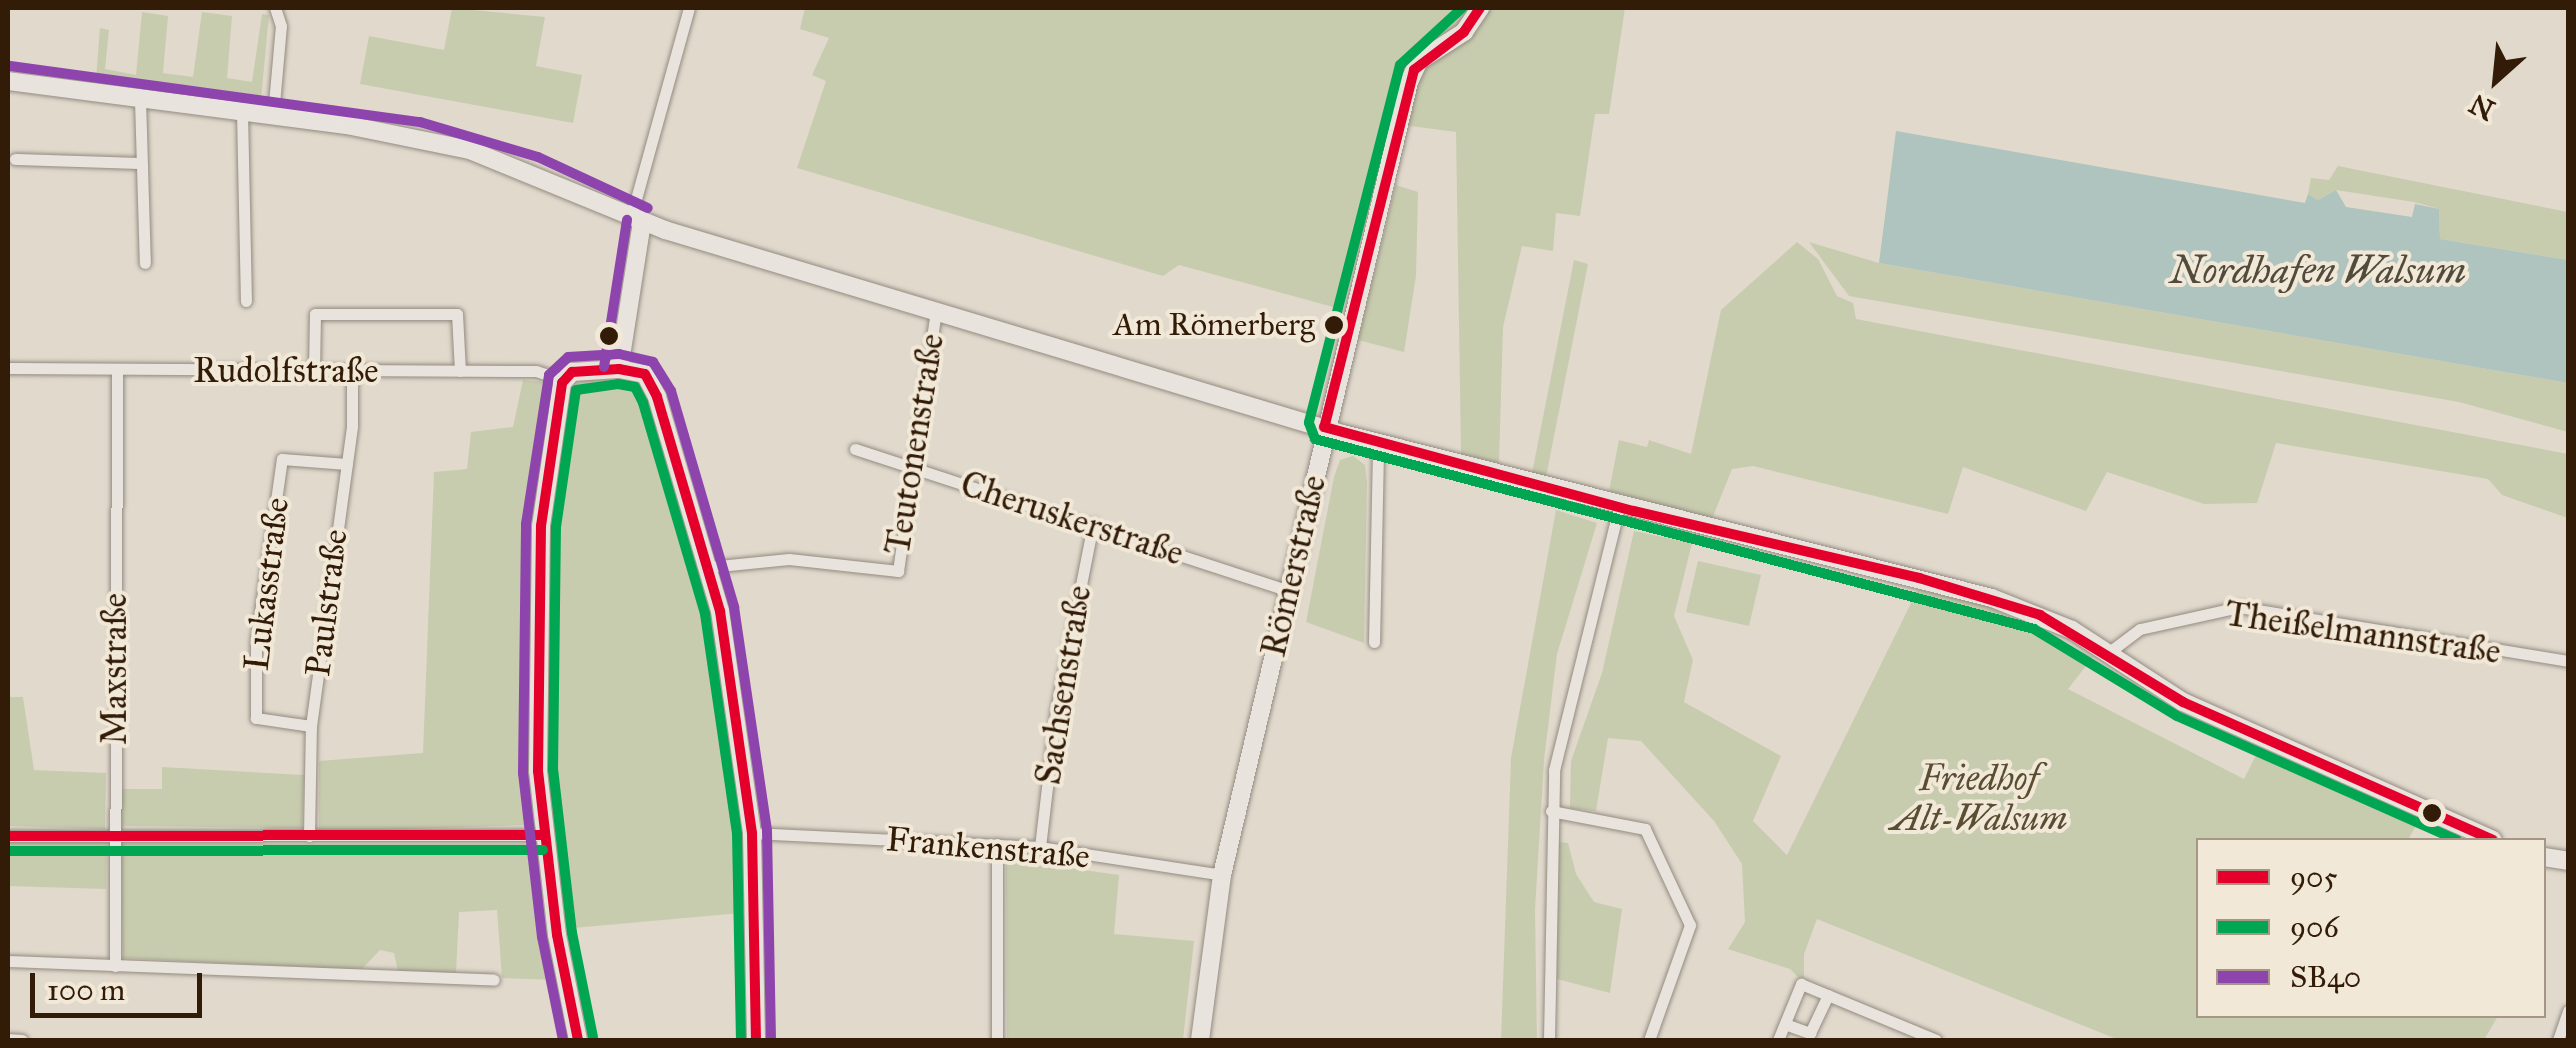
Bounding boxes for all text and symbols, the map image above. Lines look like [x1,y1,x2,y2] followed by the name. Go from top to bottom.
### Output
[2446,30,2546,130] north arrow
[2464,86,2501,128] text: N
[2170,248,2466,294] water label: Nordhafen Walsum
[1113,306,1315,344] place label: Am Römerberg
[1324,315,1344,335] marker: Am Römerberg
[599,326,619,346] unlabelled marker
[877,331,953,557] street label: Teutonenstraße
[193,350,379,392] street label: Rudolfstraße
[955,463,1189,575] street label: Cheruskerstraße
[1253,471,1335,661] street label: Römerstraße
[236,495,298,673] street label: Lukasstraße
[297,527,357,679] street label: Paulstraße
[1028,582,1100,788] street label: Sachsenstraße
[94,593,136,745] street label: Maxstraße
[2223,593,2503,673] street label: Theißelmannstraße
[1891,758,2067,840] park label: Friedhof Alt-Walsum
[2422,803,2442,823] unlabelled marker
[884,818,1092,878] street label: Frankenstraße
[2196,838,2546,1018] legend
[2290,859,2338,895] text: 905
[2290,909,2339,945] text: 906
[35,953,208,1015] scale bar
[2290,959,2361,995] text: SB40
[47,972,125,1008] text: 100 m

